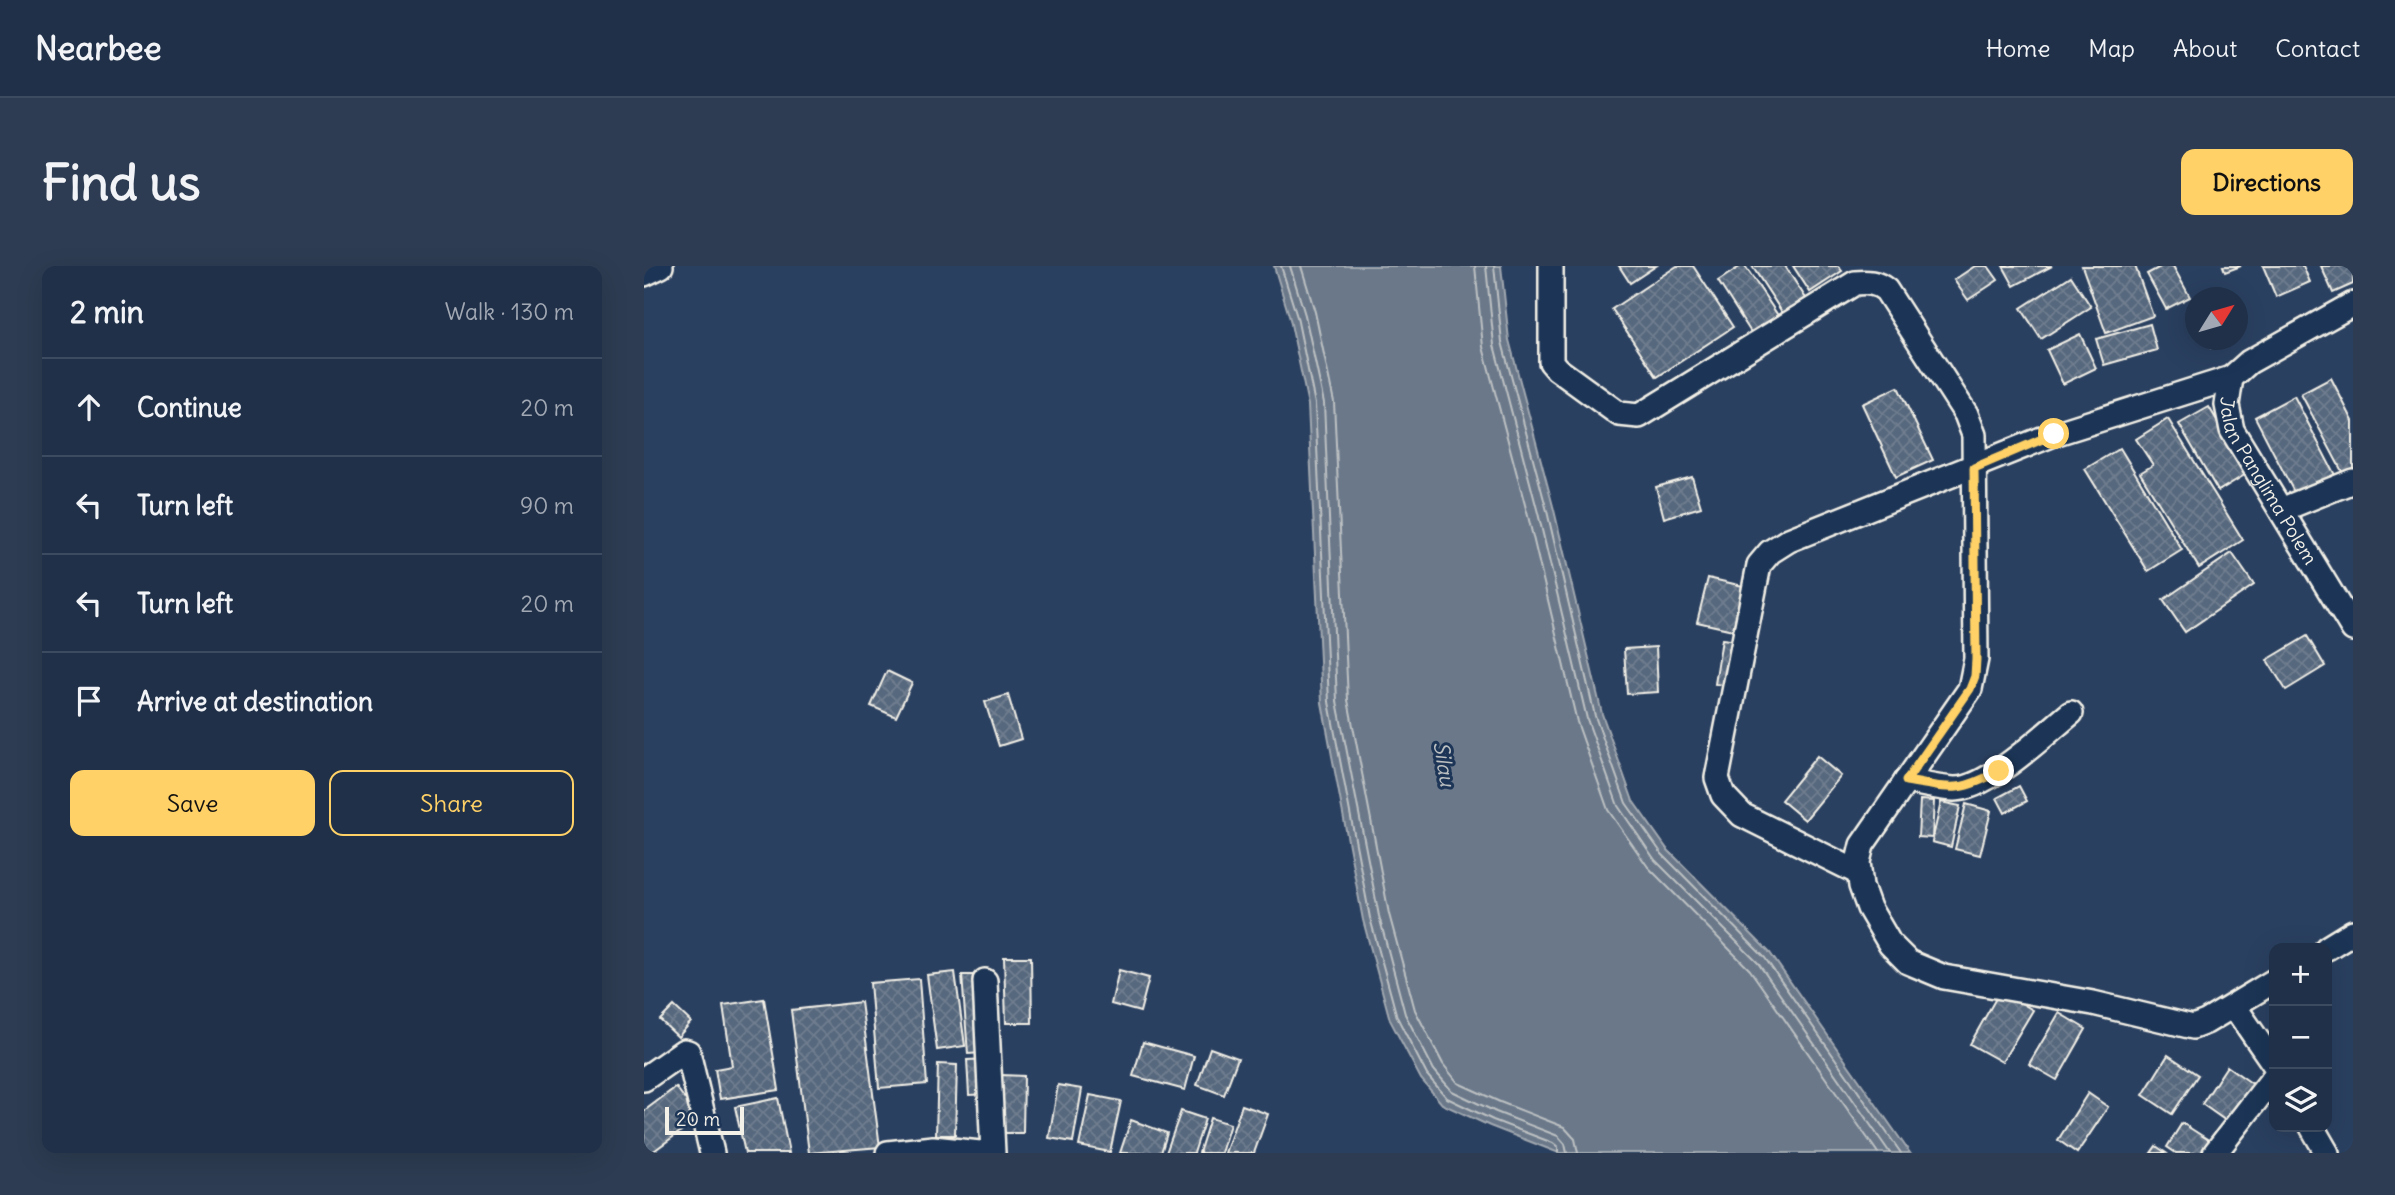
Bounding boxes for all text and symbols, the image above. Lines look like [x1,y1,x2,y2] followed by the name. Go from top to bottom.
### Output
[35,27,161,69] text: Nearbee
[1986,33,2050,63] text: Home
[2088,33,2135,63] text: Map
[2173,33,2237,63] text: About
[2275,33,2360,63] text: Contact
[2181,149,2353,215] button: Directions
[42,152,200,213] text: Find us
[2185,287,2248,350] north arrow
[70,293,144,331] text: 2 min
[445,297,574,326] text: Walk · 130 m
[70,388,108,426] icon: ahead
[137,391,242,424] text: Continue
[521,393,574,422] text: 20 m
[2215,396,2323,569] street label: Jalan Panglima Polem
[2038,418,2069,449] route start
[70,486,108,524] icon: left
[137,489,233,522] text: Turn left
[520,491,574,520] text: 90 m
[70,584,108,622] icon: left
[137,587,233,620] text: Turn left
[521,589,574,618] text: 20 m
[70,682,108,720] icon: arrive
[137,685,373,718] text: Arrive at destination
[1428,739,1462,790] water label: Silau
[1983,755,2014,786] route end
[70,770,315,836] button: Save
[329,770,574,836] button: Share
[2269,943,2332,1132] map controls
[2269,943,2332,1006] button: +
[2269,1006,2332,1069] button: −
[2269,1069,2332,1132] button: layers
[665,1104,744,1136] scale bar
[676,1107,720,1131] text: 20 m

